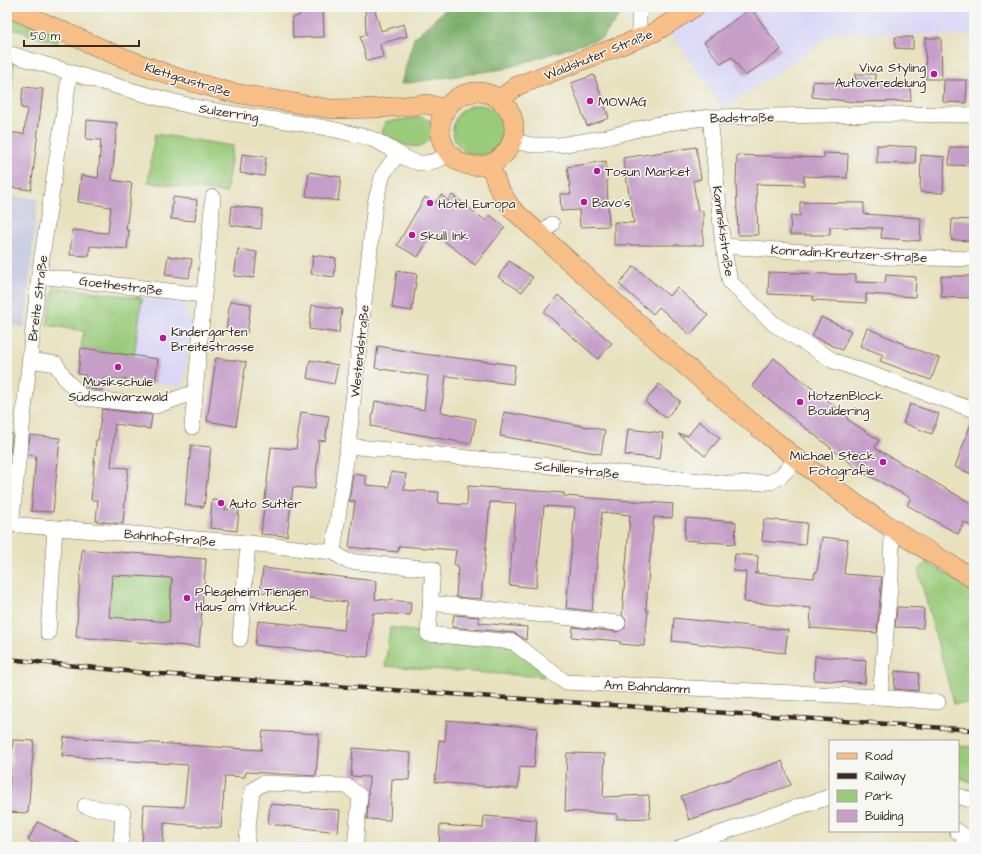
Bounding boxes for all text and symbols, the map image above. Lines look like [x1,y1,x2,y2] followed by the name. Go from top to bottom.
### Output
[24,22,139,48] scale bar
[541,25,655,85] street label: Waldshuter Straße
[30,28,61,45] text: 50 m
[142,58,233,103] street label: Klettgaustraße
[835,59,926,93] place label: Viva Styling Autoveredelung
[929,69,939,79] marker: Viva Styling Autoveredelung
[598,93,647,111] place label: MOWAG
[585,96,595,106] marker: MOWAG
[198,99,260,128] street label: Sulzerring
[710,108,774,128] street label: Badstraße
[605,163,691,181] place label: Tosun Market
[592,166,602,176] marker: Tosun Market
[708,185,738,278] street label: Kaminskistraße
[592,194,631,212] place label: Bavo's
[438,195,516,213] place label: Hotel Europa
[579,197,589,207] marker: Bavo's
[425,198,435,208] marker: Hotel Europa
[420,227,469,245] place label: Skull Ink
[407,230,417,240] marker: Skull Ink
[770,241,928,267] street label: Konradin-Kreutzer-Straße
[24,254,52,342] street label: Breite Straße
[78,272,164,300] street label: Goethestraße
[346,304,374,398] street label: Westendstraße
[171,323,254,356] place label: Kindergarten Breitestrasse
[158,333,168,343] marker: Kindergarten Breitestrasse
[113,362,123,372] marker: Musikschule Südschwarzwald
[68,373,168,406] place label: Musikschule Südschwarzwald
[808,387,883,421] place label: HotzenBlock Bouldering
[795,397,805,407] marker: HotzenBlock Bouldering
[790,447,875,481] place label: Michael Steck Fotografie
[534,457,620,483] street label: Schillerstraße
[878,457,888,467] marker: Michael Steck Fotografie
[229,495,301,513] place label: Auto Sutter
[216,498,226,508] marker: Auto Sutter
[123,525,217,551] street label: Bahnhofstraße
[195,583,309,616] place label: Pflegeheim Tiengen Haus am Vitibuck
[182,593,192,603] marker: Pflegeheim Tiengen Haus am Vitibuck
[604,676,691,698] street label: Am Bahndamm
[829,740,959,832] legend
[865,748,893,765] text: Road
[865,768,906,786] text: Railway
[865,788,893,805] text: Park
[865,808,903,826] text: Building

